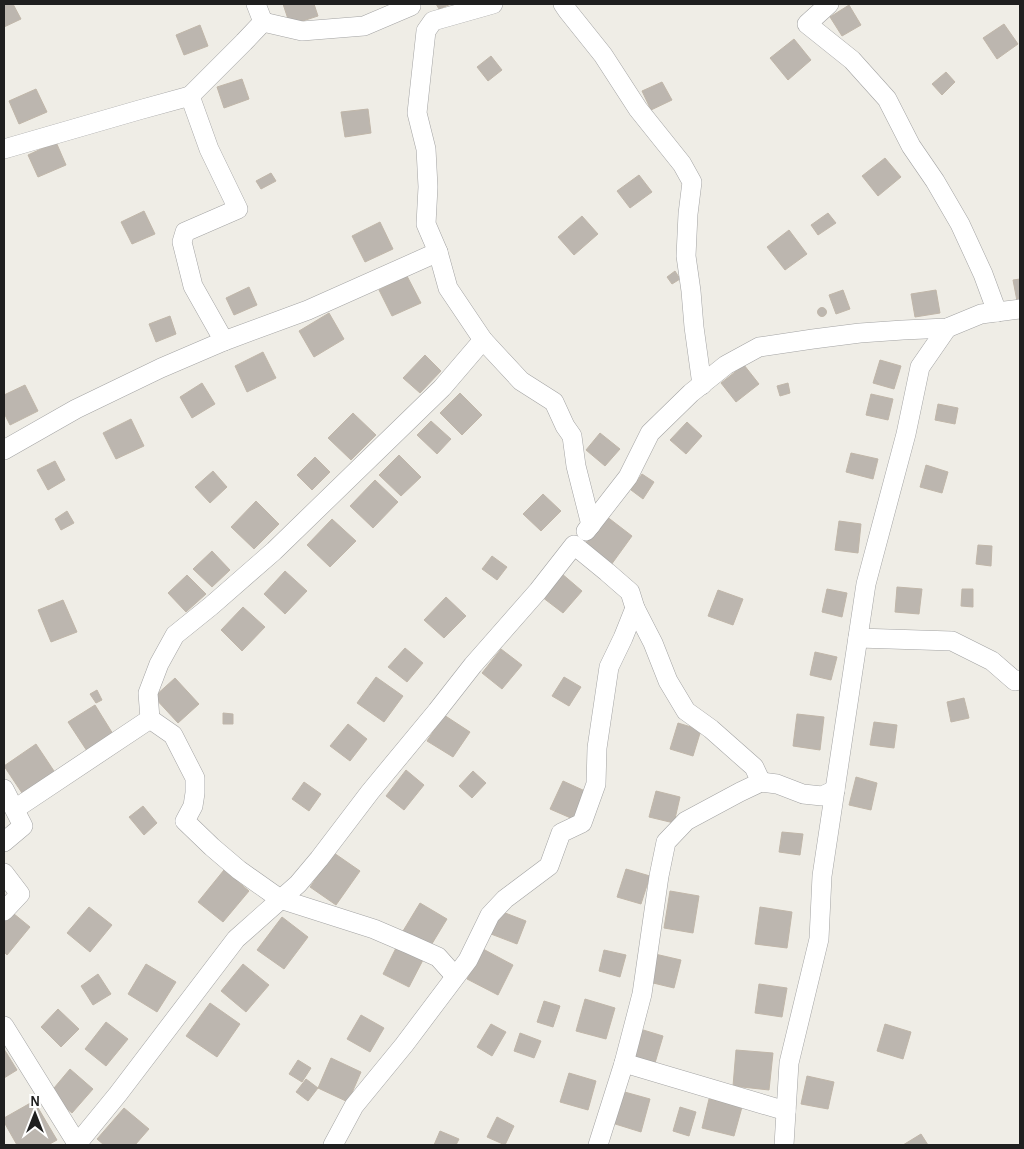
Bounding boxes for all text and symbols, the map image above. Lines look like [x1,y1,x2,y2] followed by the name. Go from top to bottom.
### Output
[10,1089,60,1139] north arrow
[30,1095,40,1109] text: N

